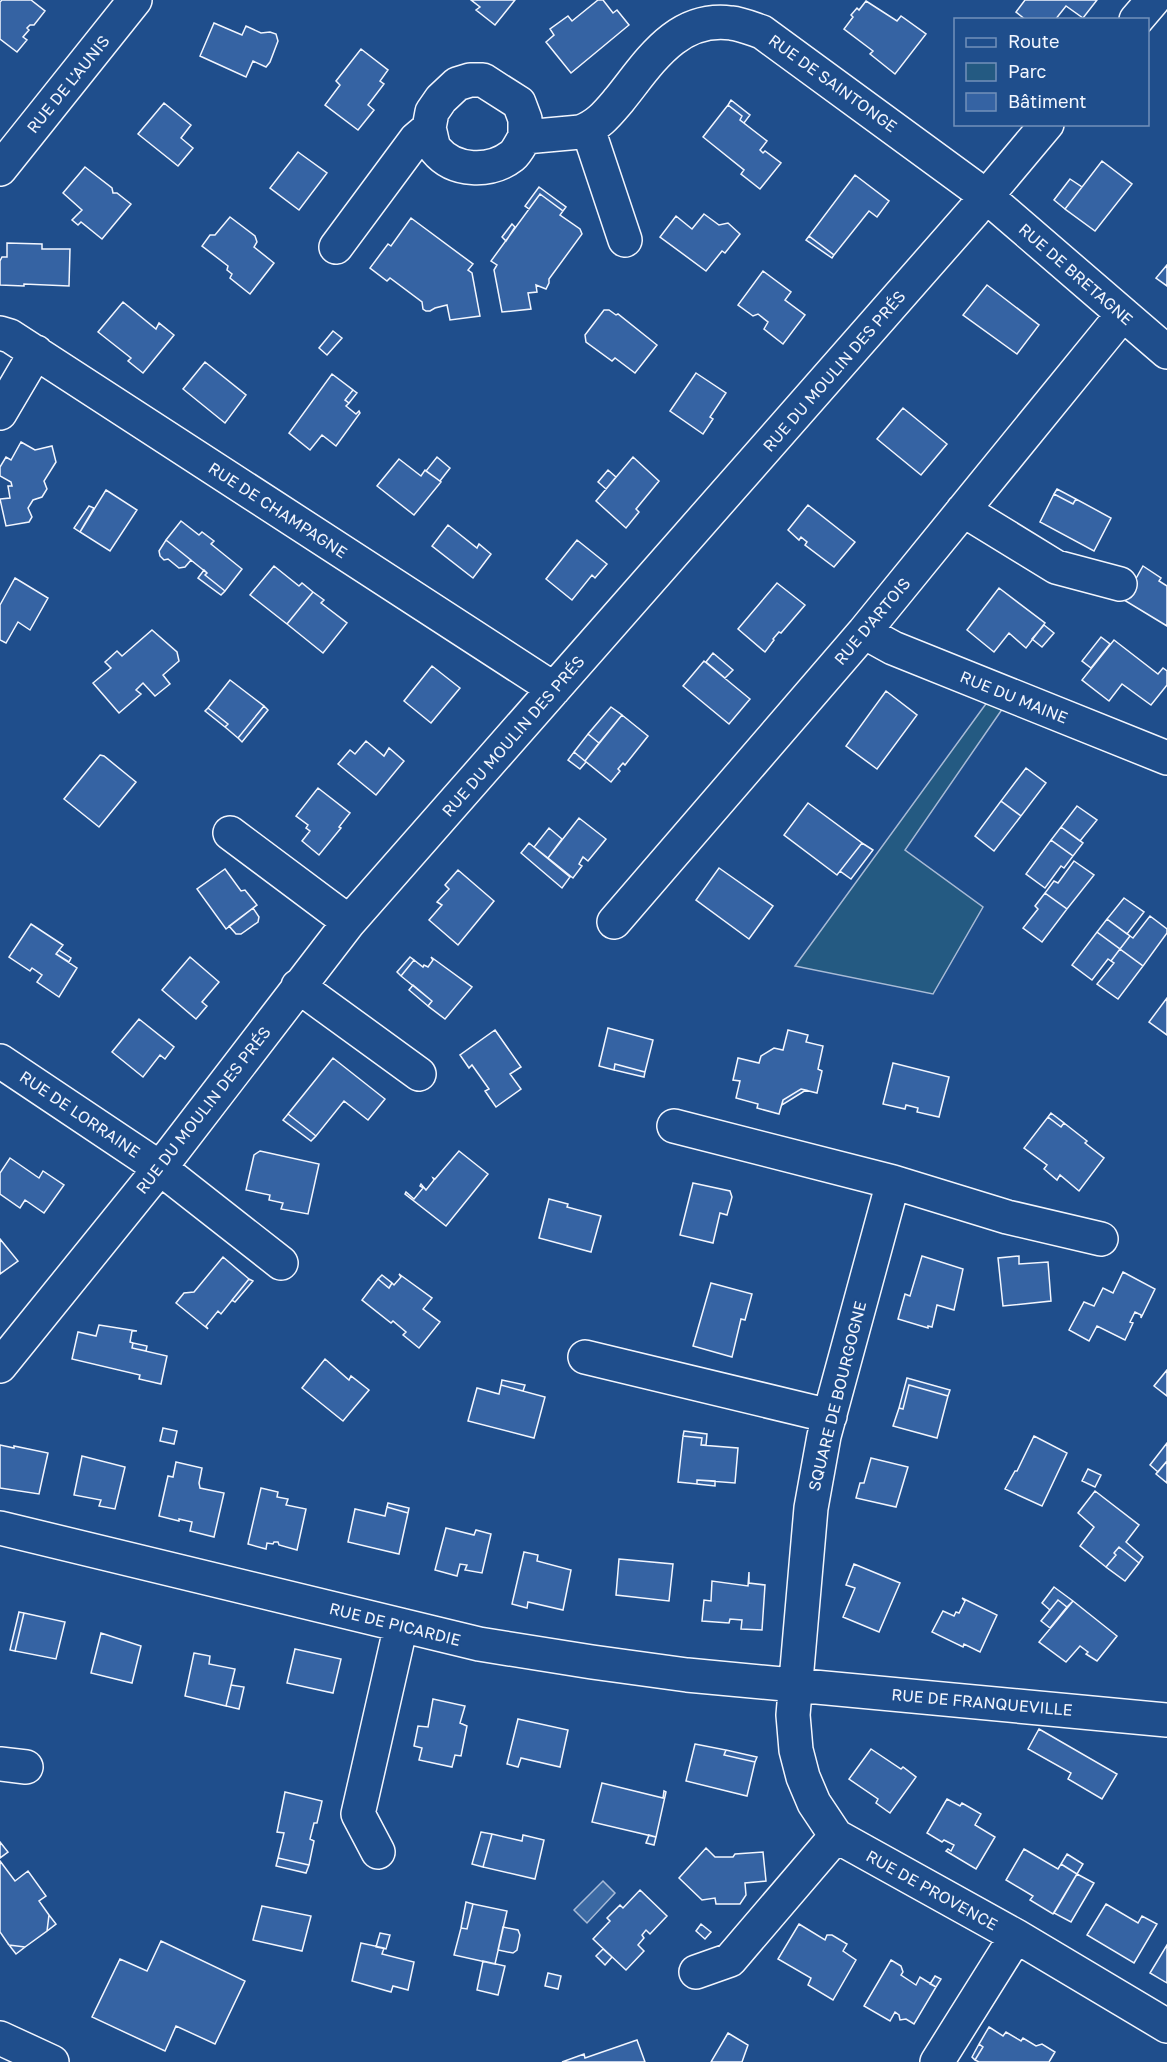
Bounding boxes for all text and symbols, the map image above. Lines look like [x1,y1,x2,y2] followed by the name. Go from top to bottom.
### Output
[954,18,1149,126] legend
[765,30,901,136] street label: RUE DE SAINTONGE
[1008,30,1059,52] text: Route
[22,31,114,137] street label: RUE DE L'AUNIS
[1008,60,1047,82] text: Parc
[1008,90,1087,112] text: Bâtiment
[1015,219,1137,329] street label: RUE DE BRETAGNE
[758,286,910,456] street label: RUE DU MOULIN DES PRÉS
[205,458,351,562] street label: RUE DE CHAMPAGNE
[830,573,914,669] street label: RUE D'ARTOIS
[437,651,589,821] street label: RUE DU MOULIN DES PRÉS
[957,666,1071,728] street label: RUE DU MAINE
[131,1022,275,1198] street label: RUE DU MOULIN DES PRÉS
[16,1066,144,1162] street label: RUE DE LORRAINE
[804,1299,870,1493] street label: SQUARE DE BOURGOGNE
[327,1598,463,1650] street label: RUE DE PICARDIE
[891,1684,1073,1720] street label: RUE DE FRANQUEVILLE
[863,1846,1001,1934] street label: RUE DE PROVENCE

